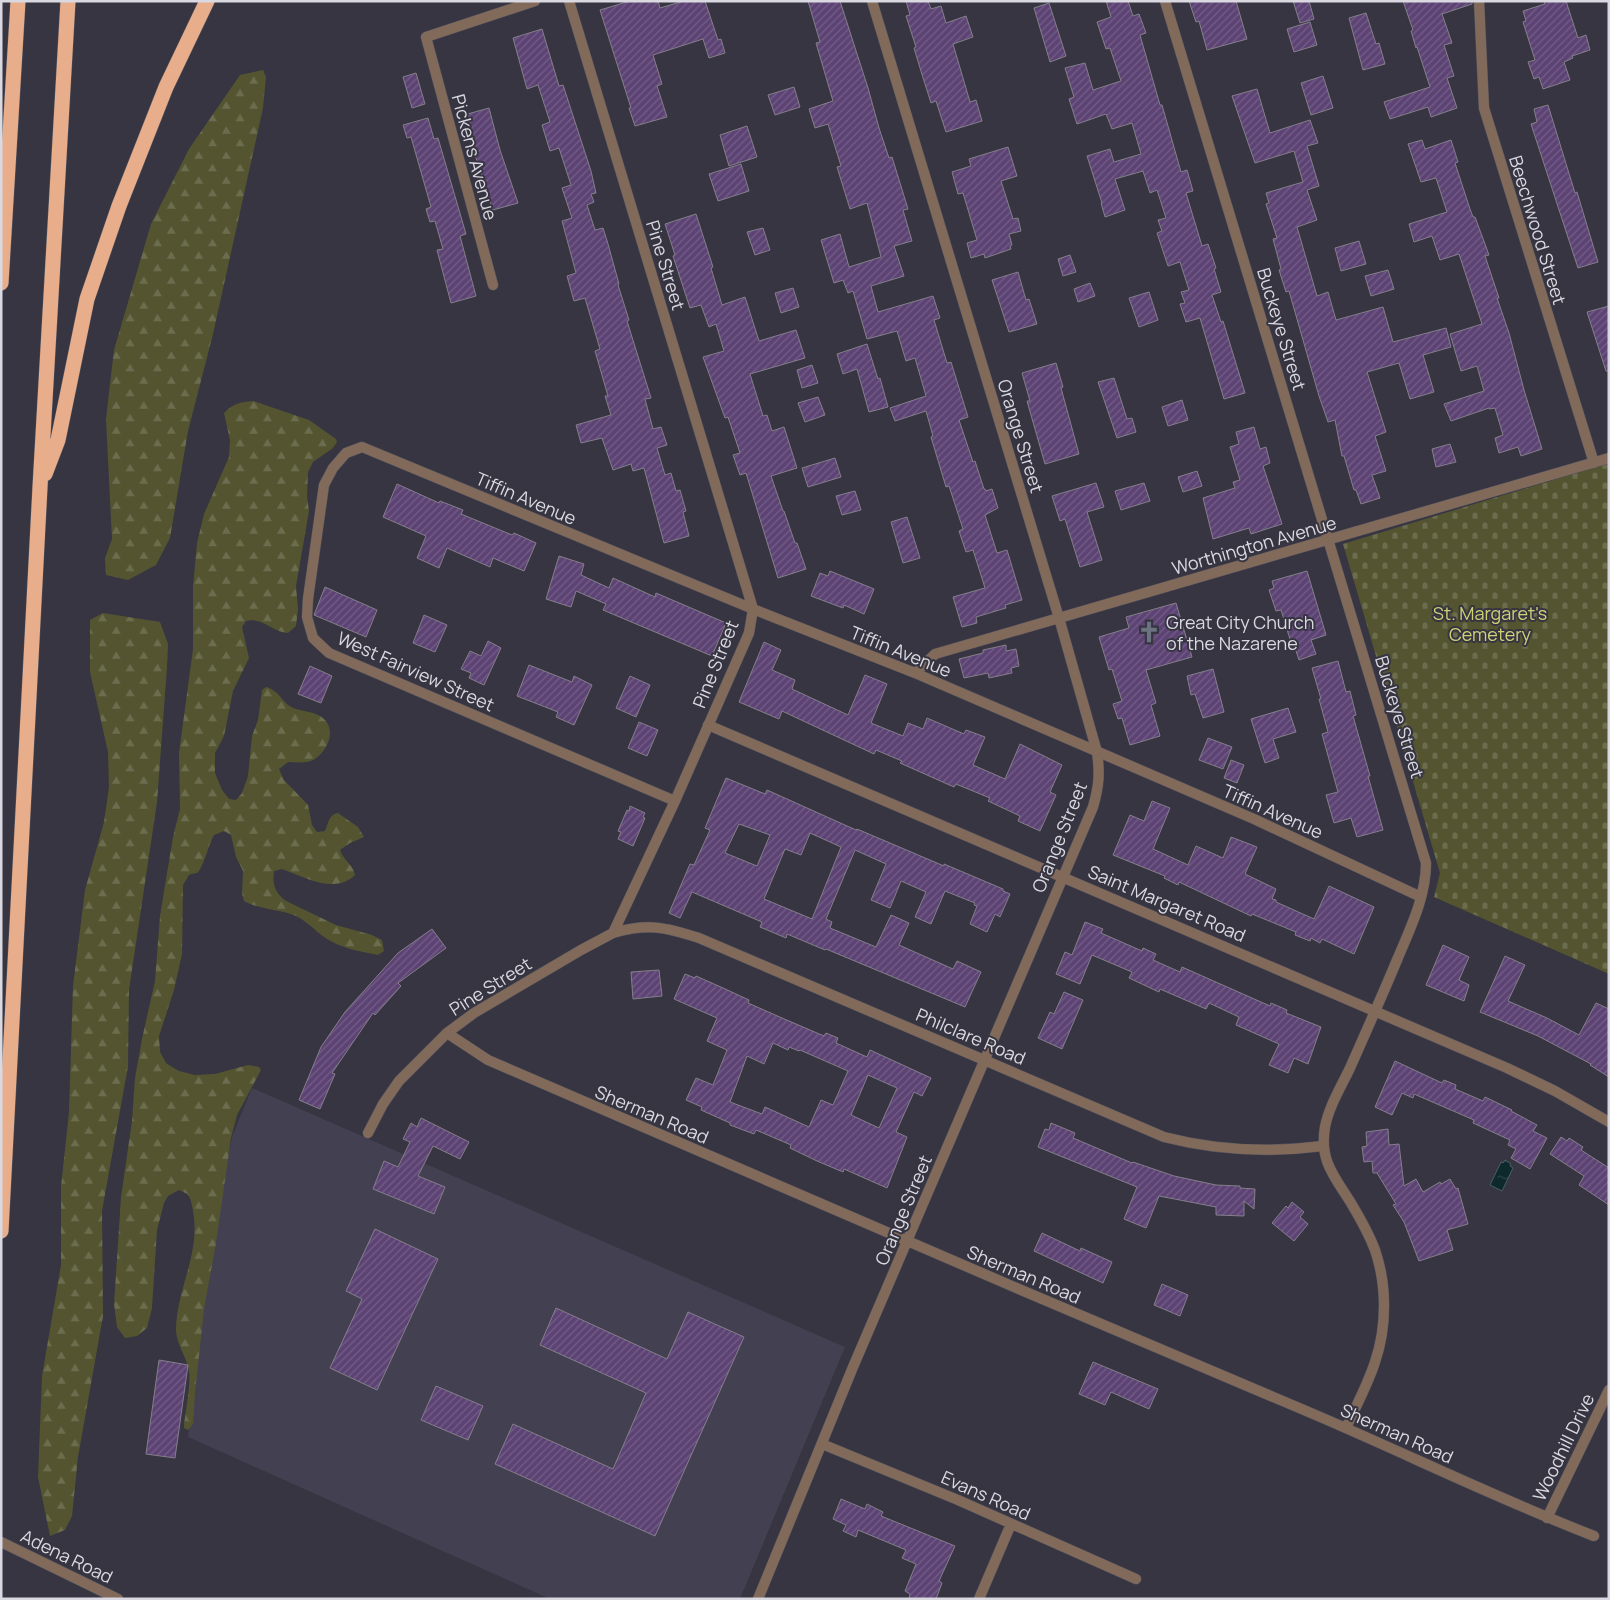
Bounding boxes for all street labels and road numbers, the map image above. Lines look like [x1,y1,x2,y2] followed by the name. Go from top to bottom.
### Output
[447,91,503,223] street label: Pickens Avenue
[1504,153,1572,307] street label: Beechwood Street
[641,217,691,313] street label: Pine Street
[1252,265,1312,393] street label: Buckeye Street
[992,376,1050,496] street label: Orange Street
[472,466,580,530] street label: Tiffin Avenue
[1169,510,1339,580] street label: Worthington Avenue
[687,617,743,711] street label: Pine Street
[847,620,955,682] street label: Tiffin Avenue
[334,626,498,716] street label: West Fairview Street
[1370,653,1430,781] street label: Buckeye Street
[1026,778,1092,896] street label: Orange Street
[1219,778,1327,844] street label: Tiffin Avenue
[1085,859,1249,947] street label: Saint Margaret Road
[444,951,536,1021] street label: Pine Street
[912,1002,1030,1070] street label: Philclare Road
[592,1079,712,1149] street label: Sherman Road
[869,1151,937,1269] street label: Orange Street
[964,1239,1084,1309] street label: Sherman Road
[1527,1389,1599,1505] street label: Woodhill Drive
[1337,1397,1457,1469] street label: Sherman Road
[938,1465,1034,1525] street label: Evans Road
[17,1523,117,1589] street label: Adena Road

